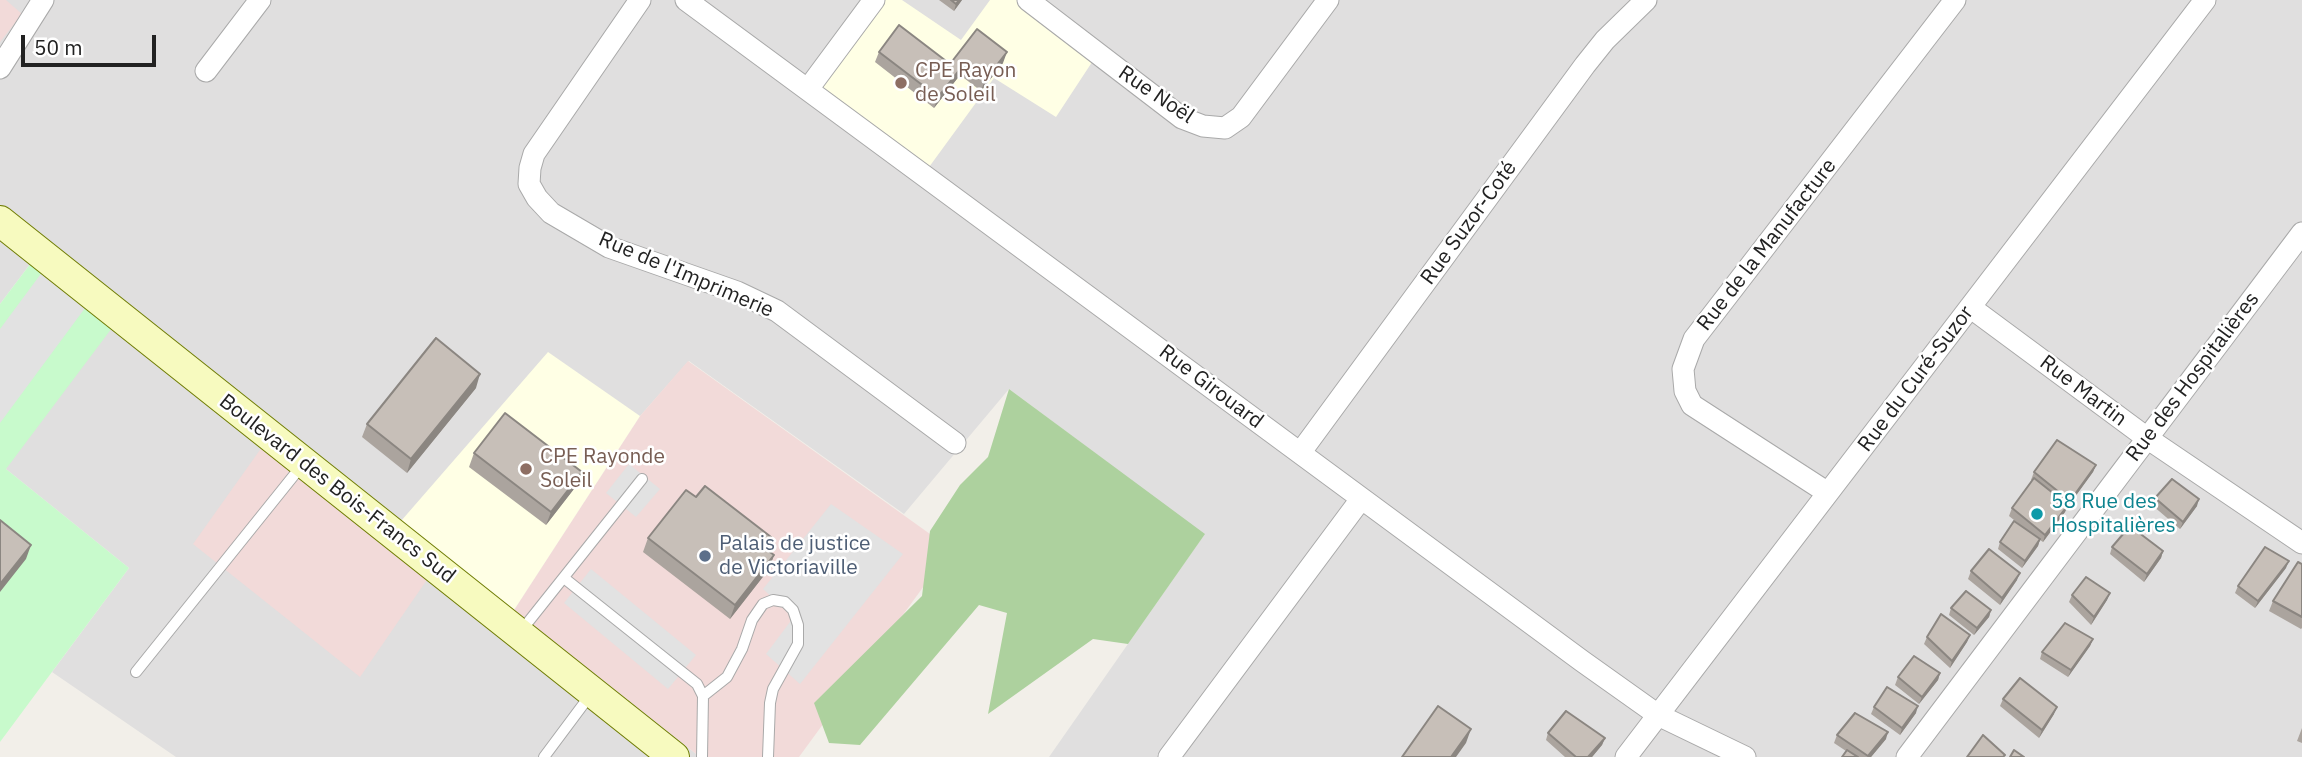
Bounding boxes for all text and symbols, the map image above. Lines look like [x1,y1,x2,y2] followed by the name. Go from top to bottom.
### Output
[24,21,159,65] scale bar
[34,33,83,61] text: 50 m
[915,58,1016,108] place label: CPE Rayon de Soleil
[1113,61,1199,129] street label: Rue Noël
[893,75,909,91] marker: CPE Rayon de Soleil
[1692,154,1842,336] street label: Rue de la Manufacture
[1416,156,1522,290] street label: Rue Suzor-Coté
[595,227,777,323] street label: Rue de l'Imprimerie
[2121,287,2265,467] street label: Rue des Hospitalières
[1853,301,1979,457] street label: Rue du Curé-Suzor
[1154,340,1268,434] street label: Rue Girouard
[2035,350,2131,432] street label: Rue Martin
[214,389,460,589] street label: Boulevard des Bois-Francs Sud
[540,444,665,494] place label: CPE Rayonde Soleil
[518,461,534,477] marker: CPE Rayonde Soleil
[2051,489,2176,539] place label: 58 Rue des Hospitalières
[2029,506,2045,522] marker: 58 Rue des Hospitalières
[719,531,871,581] place label: Palais de justice de Victoriaville
[697,548,713,564] marker: Palais de justice de Victoriaville

